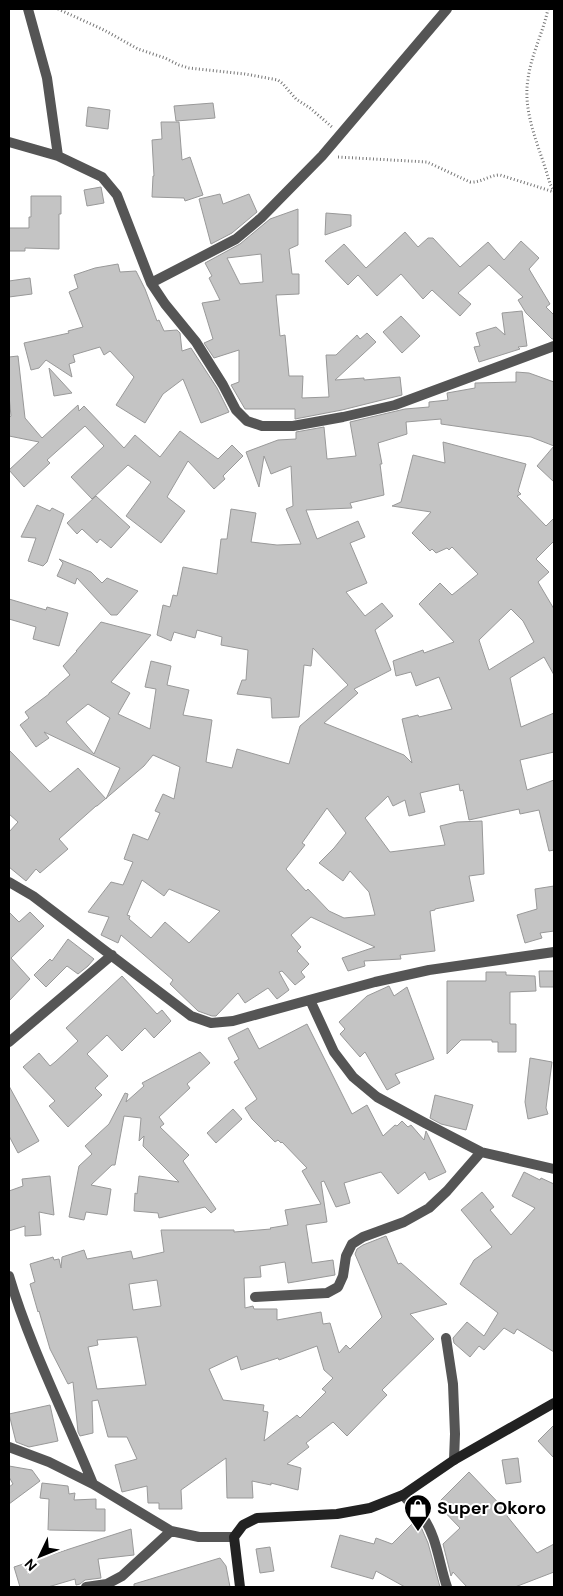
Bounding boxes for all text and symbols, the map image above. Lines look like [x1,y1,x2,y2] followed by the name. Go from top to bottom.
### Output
[403,1493,433,1532] shop icon: Super Okoro
[437,1496,546,1520] place label: Super Okoro
[15,1531,65,1581] north arrow
[20,1555,41,1575] text: N

